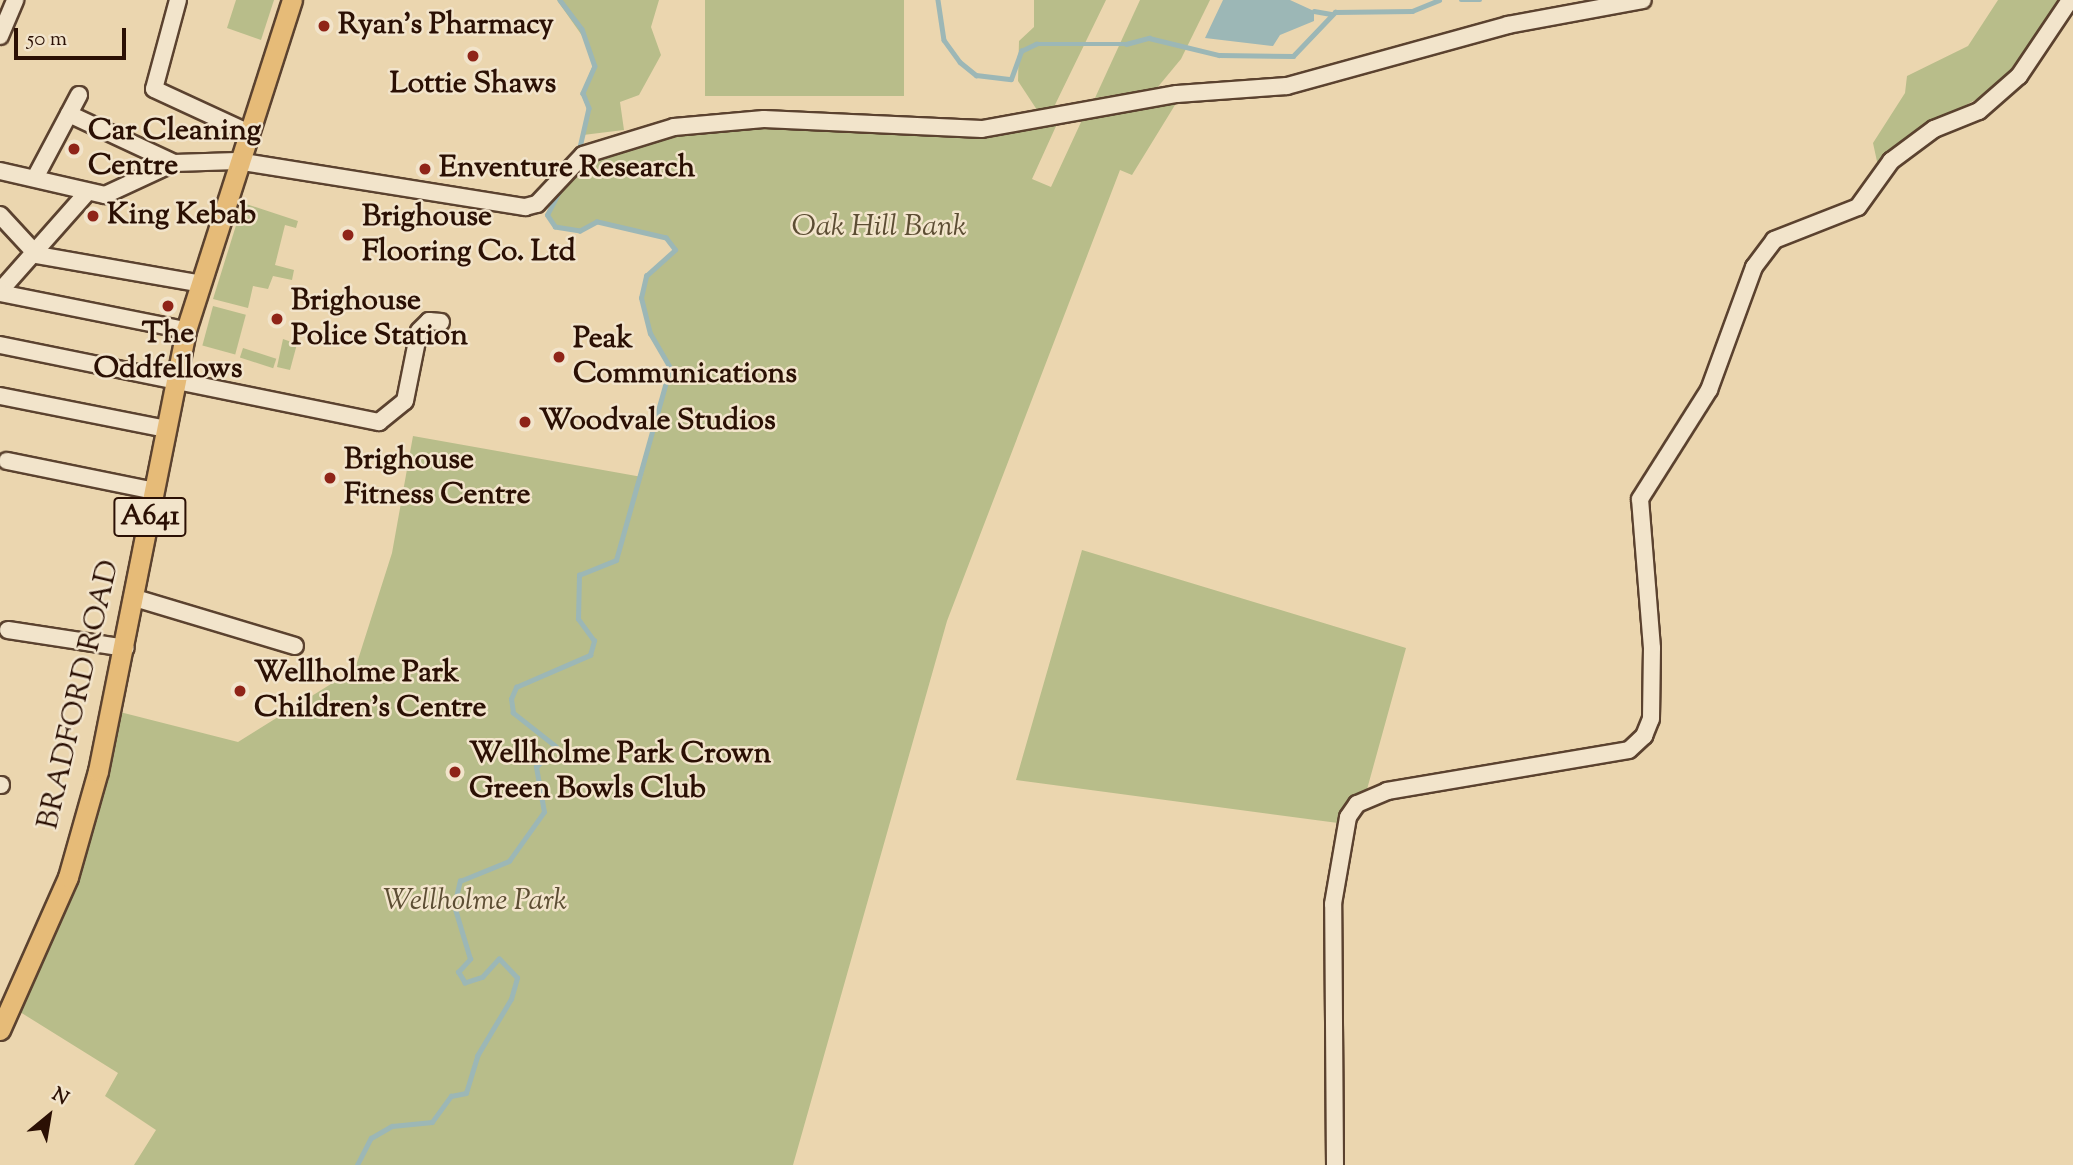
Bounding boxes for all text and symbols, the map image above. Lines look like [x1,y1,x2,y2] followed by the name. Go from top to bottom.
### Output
[338,8,554,44] place label: Ryan's Pharmacy
[18,14,130,58] scale bar
[316,18,332,34] marker: Ryan's Pharmacy
[27,25,67,55] text: 50 m
[465,48,481,64] marker: Lottie Shaws
[390,67,556,103] place label: Lottie Shaws
[88,114,261,184] place label: Car Cleaning Centre
[66,141,82,157] marker: Car Cleaning Centre
[439,151,695,187] place label: Enventure Research
[417,161,433,177] marker: Enventure Research
[107,198,256,234] place label: King Kebab
[362,200,576,270] place label: Brighouse Flooring Co. Ltd
[85,208,101,224] marker: King Kebab
[791,210,967,246] park label: Oak Hill Bank
[340,227,356,243] marker: Brighouse Flooring Co. Ltd
[291,284,468,354] place label: Brighouse Police Station
[160,298,176,314] marker: The Oddfellows
[269,311,285,327] marker: Brighouse Police Station
[94,317,242,388] place label: The Oddfellows
[573,322,797,392] place label: Peak Communications
[551,349,567,365] marker: Peak Communications
[539,404,776,440] place label: Woodvale Studios
[517,414,533,430] marker: Woodvale Studios
[344,443,530,514] place label: Brighouse Fitness Centre
[322,470,338,486] marker: Brighouse Fitness Centre
[113,492,187,542] road number: A641
[31,557,129,833] street label: BRADFORD ROAD
[254,656,487,726] place label: Wellholme Park Children's Centre
[232,683,248,699] marker: Wellholme Park Children's Centre
[469,737,771,808] place label: Wellholme Park Crown Green Bowls Club
[447,764,463,780] marker: Wellholme Park Crown Green Bowls Club
[383,884,567,920] park label: Wellholme Park
[14,1081,84,1151] north arrow
[46,1082,73,1113] text: N

